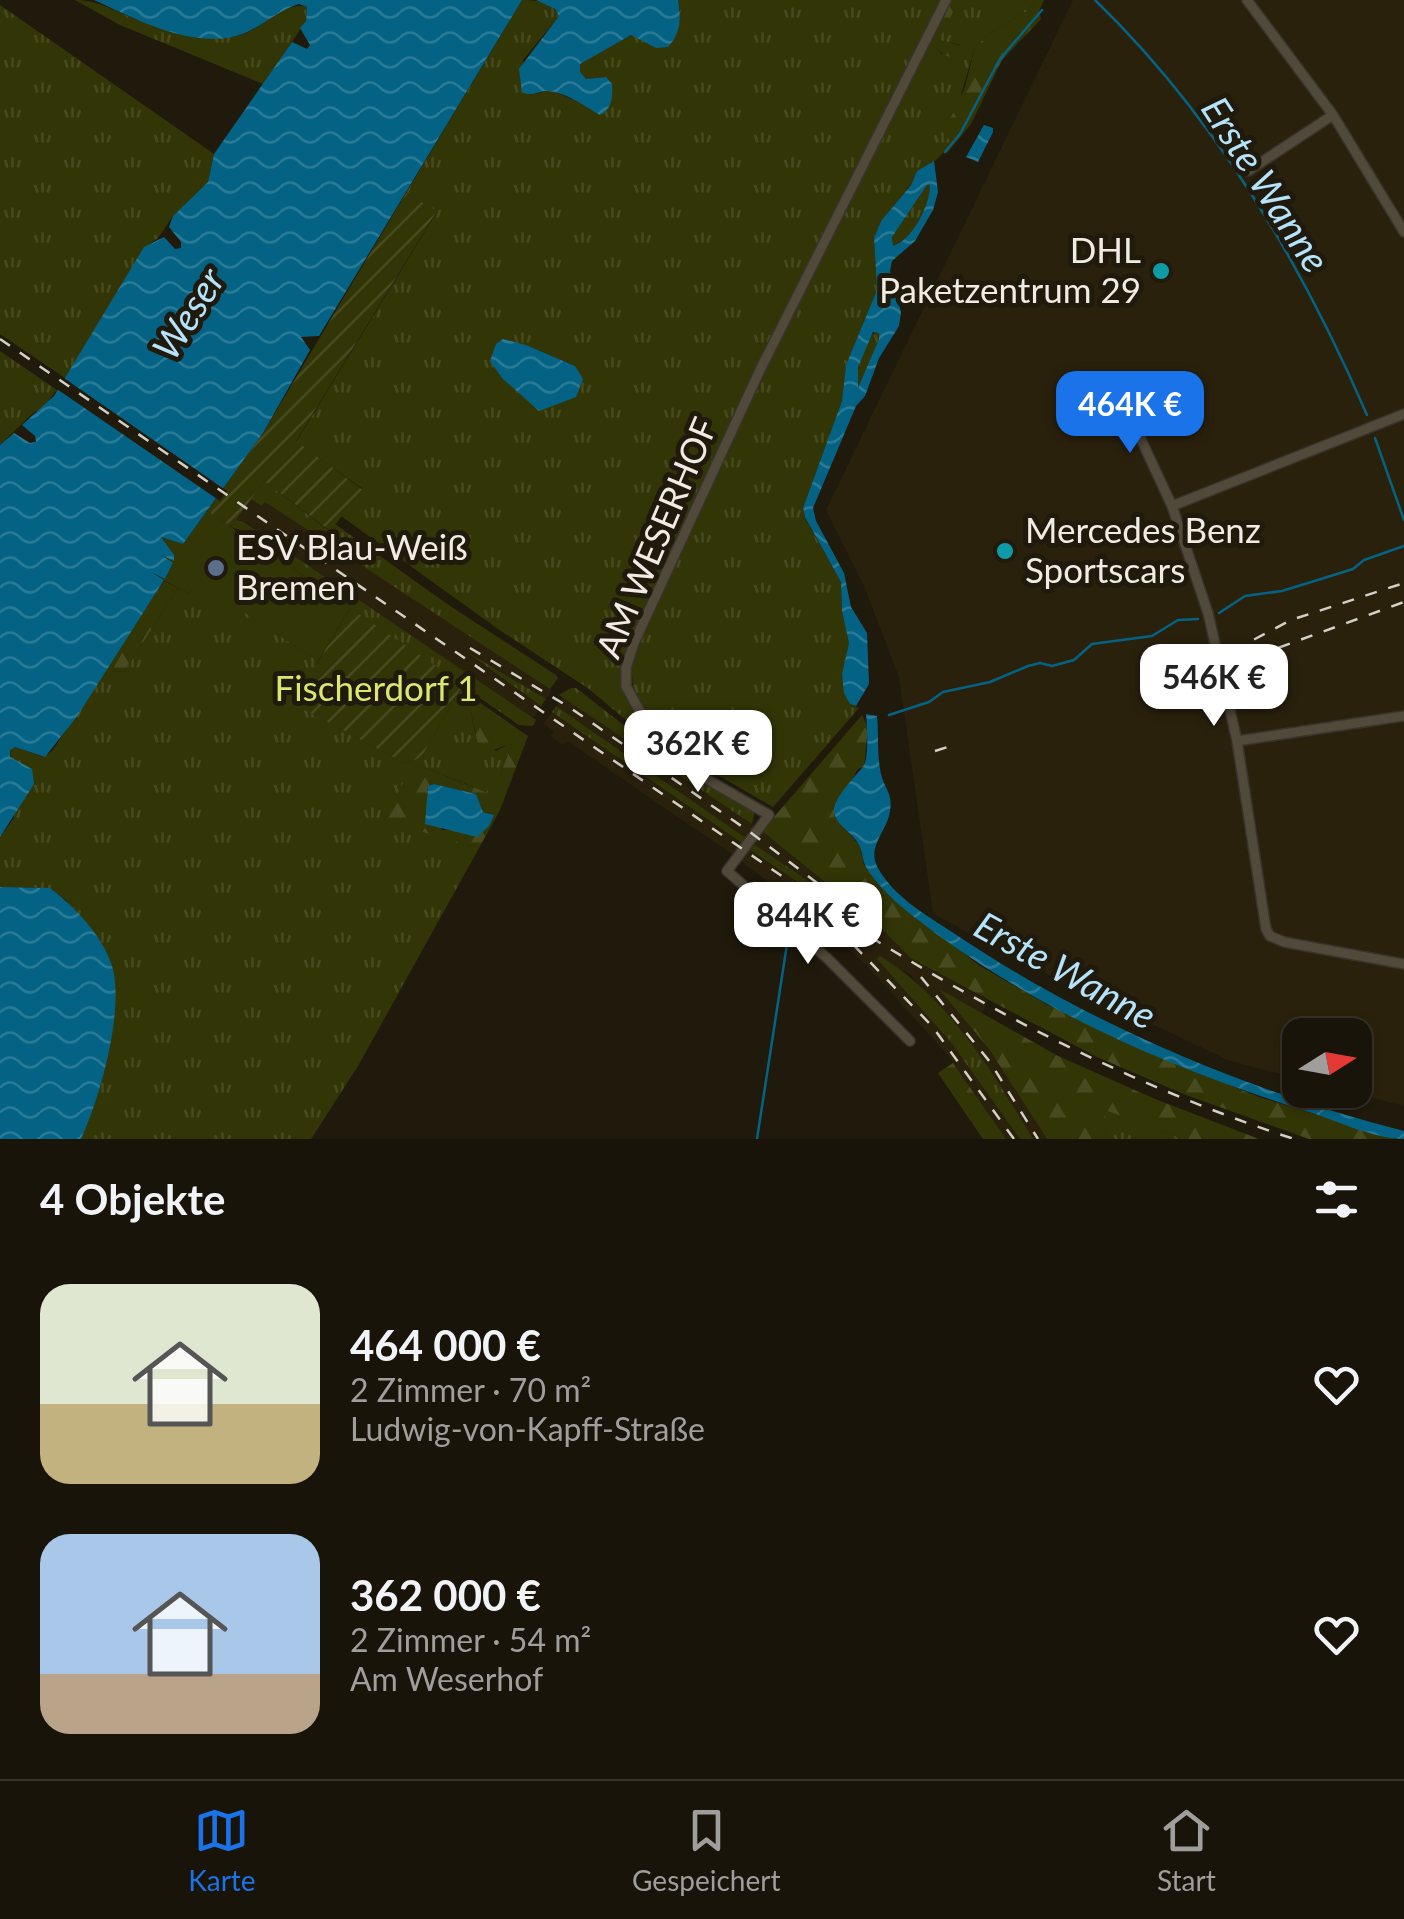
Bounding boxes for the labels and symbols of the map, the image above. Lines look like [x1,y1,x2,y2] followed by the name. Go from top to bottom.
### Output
[1193,88,1340,280] water label: Erste Wanne
[879,228,1141,310] place label: DHL Paketzentrum 29
[142,258,234,367] water label: Weser
[1150,260,1172,282] marker: DHL Paketzentrum 29
[1049,371,1211,456] pin: 464K €
[586,411,725,664] street label: AM WESERHOF
[1025,508,1261,590] place label: Mercedes Benz Sportscars
[236,525,467,607] place label: ESV Blau-Weiß Bremen
[994,540,1016,562] marker: Mercedes Benz Sportscars
[205,557,227,579] marker: ESV Blau-Weiß Bremen
[1133,644,1295,729] pin: 546K €
[274,666,478,708] park label: Fischerdorf 1
[617,710,779,795] pin: 362K €
[727,882,889,967] pin: 844K €
[967,901,1164,1038] water label: Erste Wanne
[1282,1018,1372,1108] north arrow

